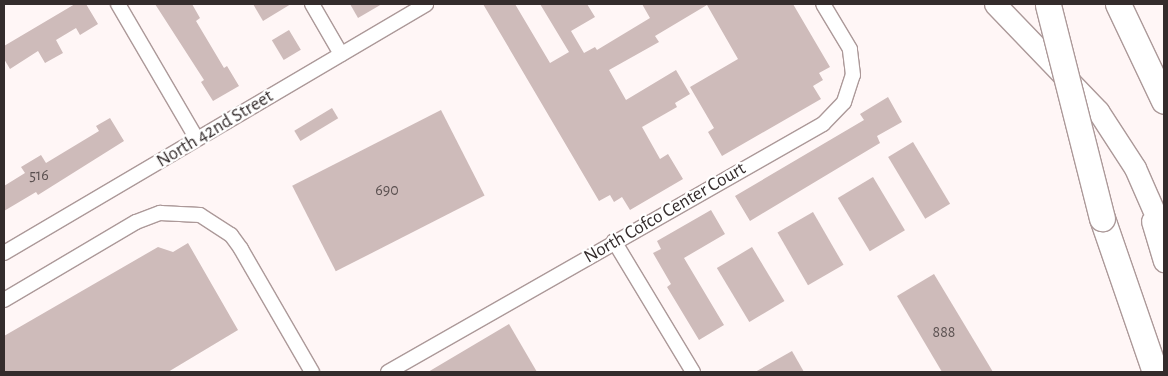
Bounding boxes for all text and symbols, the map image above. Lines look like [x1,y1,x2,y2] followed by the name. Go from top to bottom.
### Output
[152,85,278,173] street label: North 42nd Street
[580,157,750,269] street label: North Cofco Center Court
[29,165,49,185] house number: 516
[375,180,399,200] house number: 690
[933,322,955,342] house number: 888

